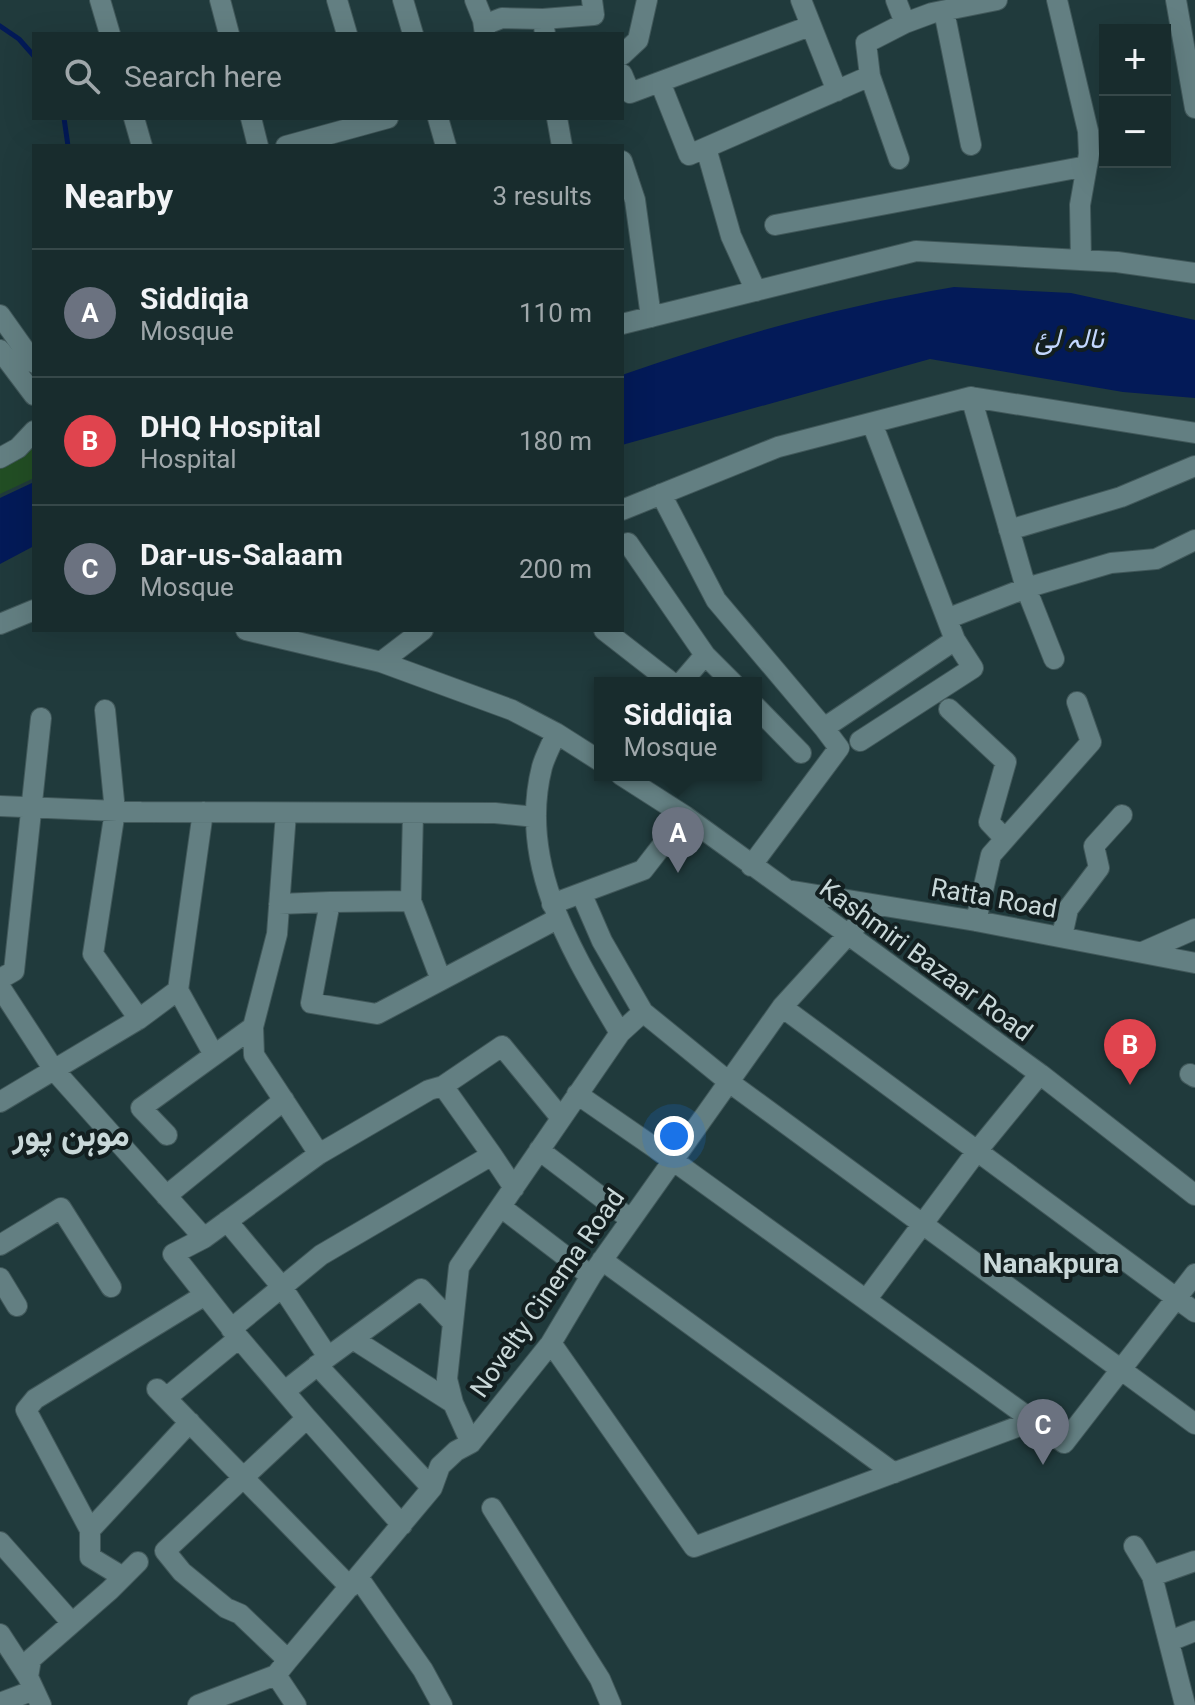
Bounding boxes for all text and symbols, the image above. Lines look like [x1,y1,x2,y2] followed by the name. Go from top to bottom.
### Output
[1099,24,1171,168] map controls
[1099,24,1171,96] button: +
[32,32,624,120] search box
[60,54,104,98] icon: search
[124,59,282,94] text: Search here
[1099,96,1171,168] button: −
[64,176,173,216] text: Nearby
[493,181,592,211] text: 3 results
[140,281,249,316] text: Siddiqia
[81,298,99,328] text: A
[519,298,592,328] text: 110 m
[140,316,234,346] text: Mosque
[1034,322,1106,356] water label: نالہ لئ
[140,409,321,444] text: DHQ Hospital
[82,426,98,456] text: B
[519,426,592,456] text: 180 m
[140,444,237,474] text: Hospital
[140,537,343,572] text: Dar-us-Salaam
[81,554,99,584] text: C
[519,554,592,584] text: 200 m
[140,572,234,602] text: Mosque
[594,677,762,781] popup
[623,697,733,732] text: Siddiqia
[623,732,717,762] text: Mosque
[652,807,704,873] pin: A
[929,872,1059,924] street label: Ratta Road
[814,873,1038,1047] street label: Kashmiri Bazaar Road
[1104,1019,1156,1085] pin: B
[11,1114,130,1158] district label: موہن پور
[654,1116,694,1156] your location
[464,1183,630,1403] street label: Novelty Cinema Road
[983,1247,1119,1280] district label: Nanakpura
[1017,1399,1069,1465] pin: C

